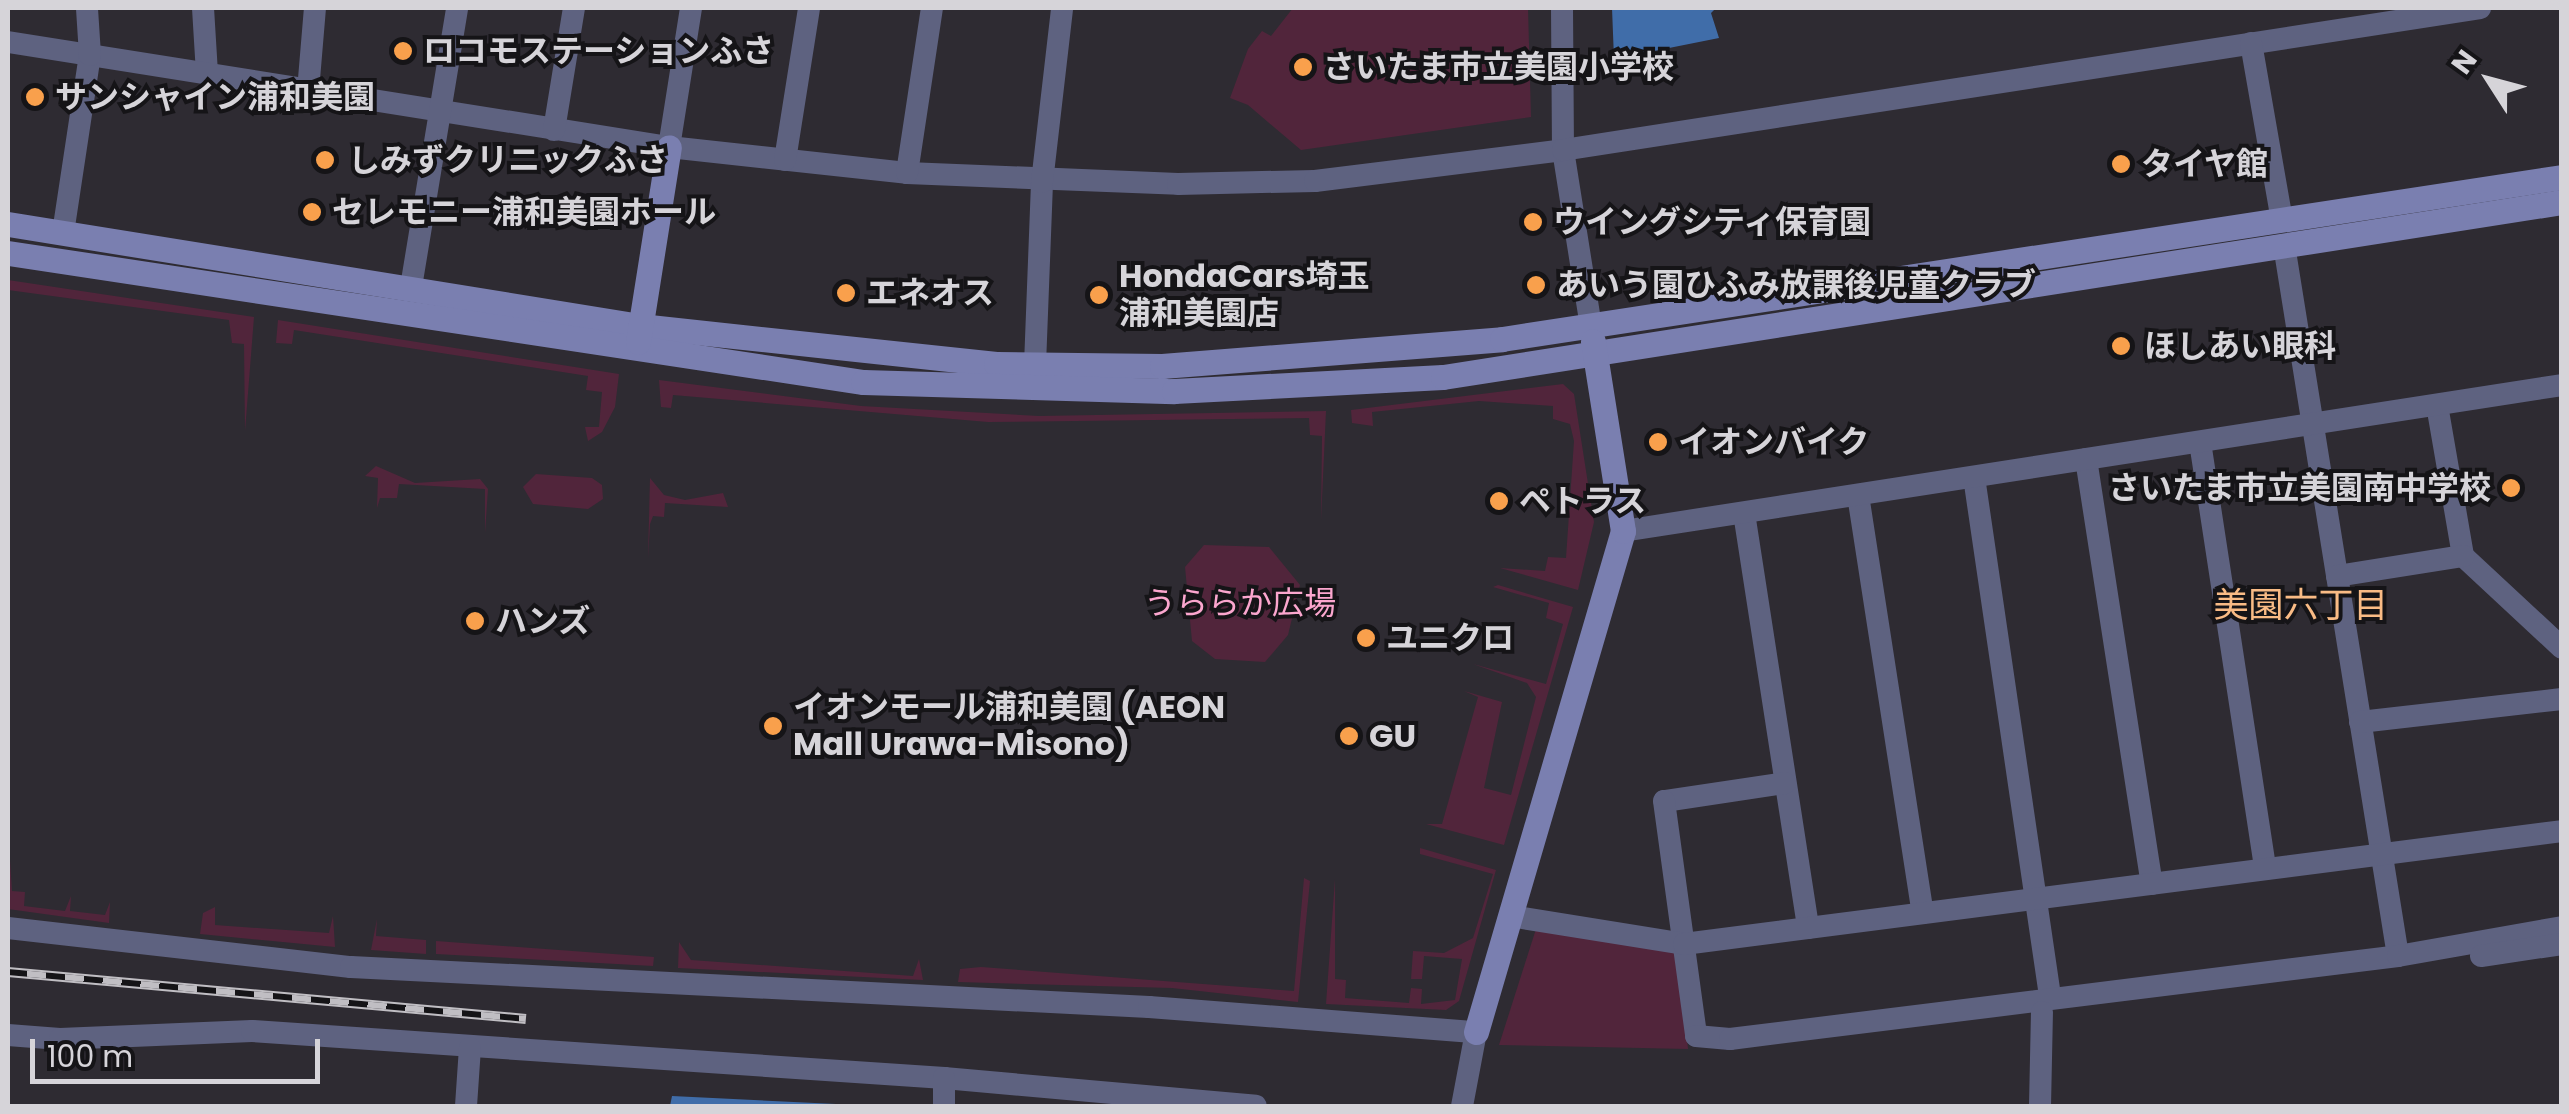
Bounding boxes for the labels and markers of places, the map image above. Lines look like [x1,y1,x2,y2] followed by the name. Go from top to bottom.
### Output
[423,32,775,70] place label: ロコモステーションふさ
[392,40,414,62] marker: ロコモステーションふさ
[1323,48,1675,86] place label: さいたま市立美園小学校
[1292,56,1314,78] marker: さいたま市立美園小学校
[55,78,375,116] place label: サンシャイン浦和美園
[24,86,46,108] marker: サンシャイン浦和美園
[348,141,668,179] place label: しみずクリニックふさ
[2141,145,2269,183] place label: タイヤ館
[312,147,338,173] marker: しみずクリニックふさ
[2110,153,2132,175] marker: タイヤ館
[332,193,716,231] place label: セレモニー浦和美園ホール
[301,201,323,223] marker: セレモニー浦和美園ホール
[1553,203,1873,241] place label: ウイングシティ保育園
[1522,211,1544,233] marker: ウイングシティ保育園
[1119,258,1369,333] place label: HondaCars埼玉 浦和美園店
[1556,266,2036,304] place label: あいう園ひふみ放課後児童クラブ
[866,274,994,312] place label: エネオス
[1525,274,1547,296] marker: あいう園ひふみ放課後児童クラブ
[835,282,857,304] marker: エネオス
[1088,284,1110,306] marker: HondaCars埼玉 浦和美園店
[2144,327,2336,365] place label: ほしあい眼科
[2108,333,2134,359] marker: ほしあい眼科
[1678,423,1870,461] place label: イオンバイク
[1647,431,1669,453] marker: イオンバイク
[2107,469,2491,507] place label: さいたま市立美園南中学校
[2500,477,2522,499] marker: さいたま市立美園南中学校
[1519,482,1647,520] place label: ペトラス
[1488,490,1510,512] marker: ペトラス
[495,602,591,640] place label: ハンズ
[464,610,486,632] marker: ハンズ
[1386,619,1514,657] place label: ユニクロ
[1355,627,1377,649] marker: ユニクロ
[793,689,1225,764] place label: イオンモール浦和美園 (AEON Mall Urawa-Misono)
[762,715,784,737] marker: イオンモール浦和美園 (AEON Mall Urawa-Misono)
[1369,717,1416,755] place label: GU
[1338,725,1360,747] marker: GU

